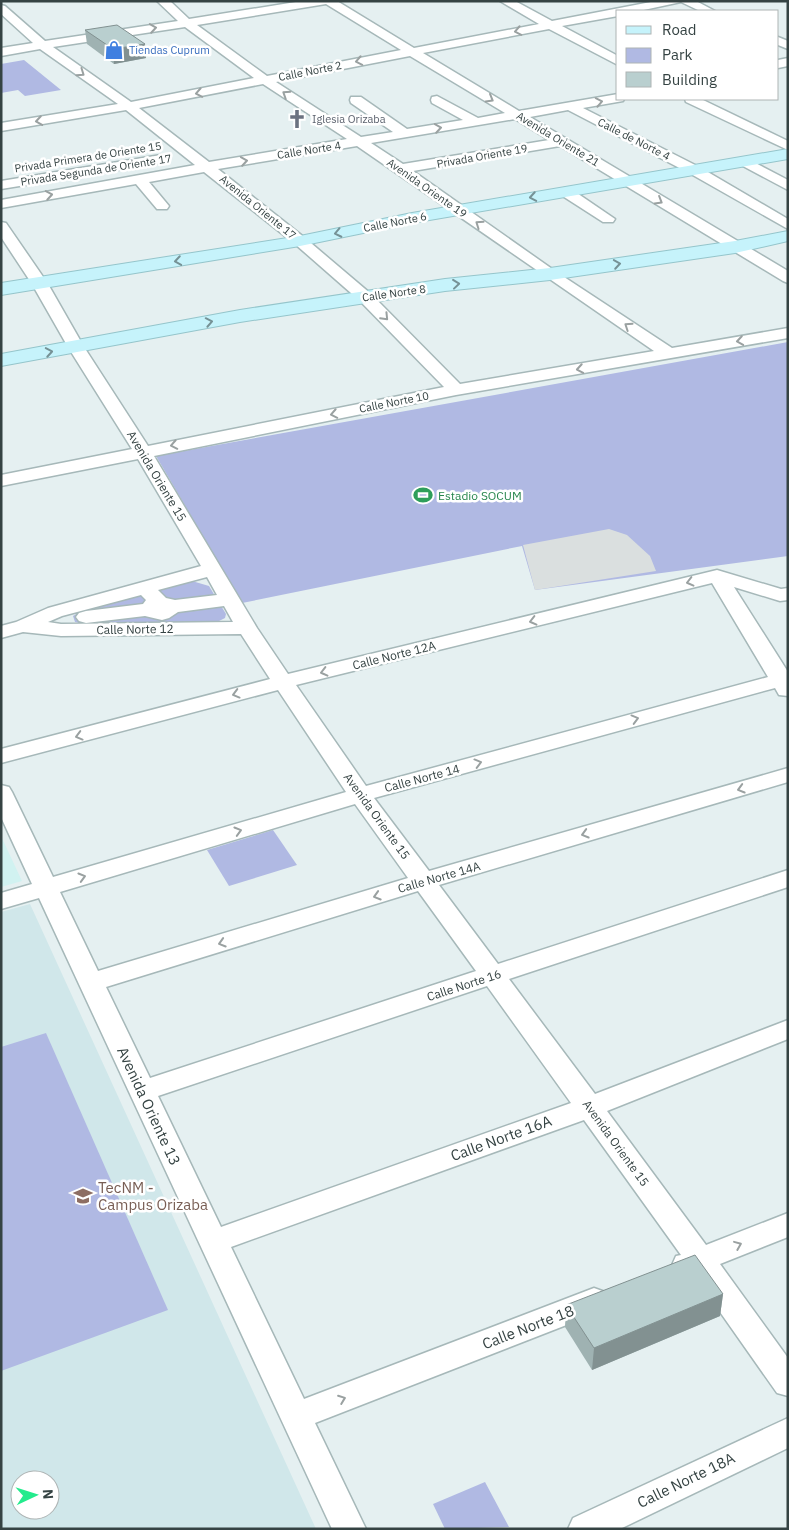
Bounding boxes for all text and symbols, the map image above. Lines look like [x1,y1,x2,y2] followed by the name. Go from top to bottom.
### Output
[616,10,779,100] legend
[662,20,697,39] text: Road
[149,24,158,34] one-way arrow
[514,25,523,35] one-way arrow
[103,39,125,61] shop icon: Tiendas Cuprum
[129,43,210,57] place label: Tiendas Cuprum
[662,45,692,64] text: Park
[354,56,363,66] one-way arrow
[277,58,343,84] street label: Calle Norte 2
[76,67,85,76] one-way arrow
[662,70,717,89] text: Building
[195,87,204,98] one-way arrow
[283,91,292,100] one-way arrow
[484,92,493,102] one-way arrow
[594,97,603,107] one-way arrow
[286,108,308,130] church icon: Iglesia Orizaba
[514,109,602,170] street label: Avenida Oriente 21
[312,112,386,126] place label: Iglesia Orizaba
[35,115,44,125] one-way arrow
[595,115,673,163] street label: Calle de Norte 4
[434,124,443,134] one-way arrow
[14,138,162,176] street label: Privada Primera de Oriente 15
[276,138,342,162] street label: Calle Norte 4
[436,141,528,171] street label: Privada Oriente 19
[20,151,172,189] street label: Privada Segunda de Oriente 17
[384,155,470,221] street label: Avenida Oriente 19
[239,156,248,166] one-way arrow
[217,172,299,242] street label: Avenida Oriente 17
[45,190,54,201] one-way arrow
[528,192,537,202] one-way arrow
[653,194,662,204] one-way arrow
[362,209,428,235] street label: Calle Norte 6
[475,221,485,230] one-way arrow
[334,228,343,238] one-way arrow
[174,255,182,266] one-way arrow
[613,260,622,270] one-way arrow
[452,279,460,290] one-way arrow
[361,282,427,304] street label: Calle Norte 8
[379,312,388,321] one-way arrow
[205,317,213,327] one-way arrow
[624,323,633,332] one-way arrow
[735,336,744,346] one-way arrow
[45,347,54,357] one-way arrow
[575,363,584,373] one-way arrow
[358,388,430,416] street label: Calle Norte 10
[329,408,338,419] one-way arrow
[124,428,190,524] street label: Avenida Oriente 15
[170,439,179,450] one-way arrow
[412,484,434,506] sports icon: Estadio SOCUM
[438,488,522,503] place label: Estadio SOCUM
[686,576,695,587] one-way arrow
[528,615,537,626] one-way arrow
[96,621,174,637] street label: Calle Norte 12
[351,637,437,673] street label: Calle Norte 12A
[319,666,328,677] one-way arrow
[233,689,241,699] one-way arrow
[630,715,638,725] one-way arrow
[75,730,83,741] one-way arrow
[473,758,481,768] one-way arrow
[383,761,461,795] street label: Calle Norte 14
[341,770,413,862] street label: Avenida Oriente 15
[737,783,746,793] one-way arrow
[233,827,241,837] one-way arrow
[581,829,590,839] one-way arrow
[396,858,482,896] street label: Calle Norte 14A
[77,873,85,883] one-way arrow
[374,890,382,900] one-way arrow
[218,937,226,947] one-way arrow
[425,966,503,1004] street label: Calle Norte 16
[113,1044,185,1168] street label: Avenida Oriente 13
[580,1097,652,1189] street label: Avenida Oriente 15
[448,1111,555,1165] street label: Calle Norte 16A
[98,1178,208,1214] place label: TecNM - Campus Orizaba
[72,1185,94,1207] school or university icon: TecNM - Campus Orizaba
[734,1241,742,1251] one-way arrow
[479,1301,577,1353] street label: Calle Norte 18
[337,1394,346,1405] one-way arrow
[634,1448,738,1512] street label: Calle Norte 18A
[10,1470,60,1520] north arrow
[39,1488,57,1500] text: N

